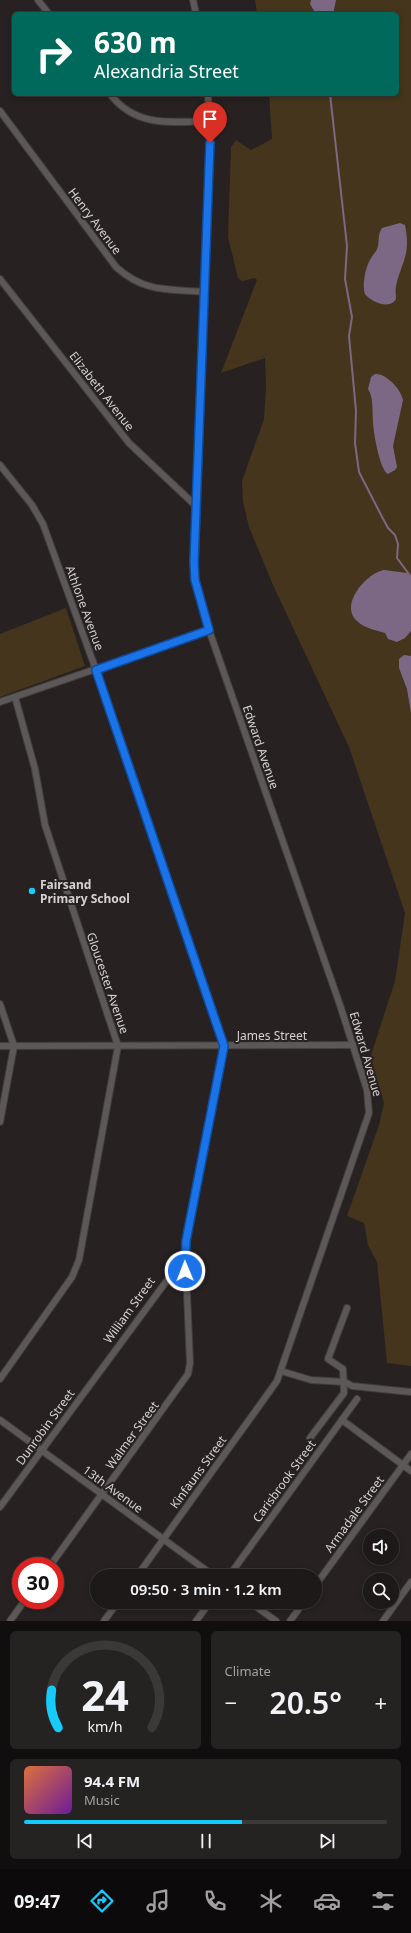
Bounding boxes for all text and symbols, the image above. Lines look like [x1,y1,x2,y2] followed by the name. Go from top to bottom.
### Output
[94,23,177,61] text: 630 m
[28,28,80,80] icon: right
[94,59,239,83] text: Alexandria Street
[193,102,227,143] pin
[199,108,221,130] icon: arrive
[64,184,126,258] street label: Henry Avenue
[66,348,139,434] street label: Elizabeth Avenue
[62,563,108,653] street label: Athlone Avenue
[239,703,283,791] street label: Edward Avenue
[40,876,130,907] place label: Fairsand Primary School
[27,886,37,896] marker: Fairsand Primary School
[83,930,133,1036] street label: Gloucester Avenue
[346,1010,386,1099] street label: Edward Avenue
[236,1027,308,1044] street label: James Street
[164,1250,206,1292] position arrow
[99,1273,159,1347] street label: William Street
[12,1385,79,1468] street label: Dunrobin Street
[102,1397,163,1472] street label: Walmer Street
[166,1432,231,1512] street label: Kinfauns Street
[248,1436,320,1526] street label: Carisbrook Street
[79,1461,147,1517] street label: 13th Avenue
[320,1472,388,1556] street label: Armadale Street
[363,1529,399,1609] map controls
[363,1529,399,1565] button: sound
[12,1557,64,1609] speed limit sign: 30
[363,1573,399,1609] button: search
[130,1579,282,1599] text: 09:50 · 3 min · 1.2 km
[225,1662,271,1680] text: Climate
[81,1667,129,1723] text: 24
[269,1682,342,1723] text: 20.5°
[225,1687,237,1717] text: −
[374,1687,387,1717] text: +
[88,1717,123,1736] text: km/h
[84,1771,140,1791] text: 94.4 FM
[84,1791,120,1809] text: Music
[74,1830,96,1852] icon: previous
[195,1830,217,1852] icon: pause
[316,1830,338,1852] icon: next
[88,1887,116,1915] icon: directions
[144,1887,172,1915] icon: music
[201,1887,229,1915] icon: phone
[257,1887,285,1915] icon: climate
[313,1887,341,1915] icon: car
[369,1887,397,1915] icon: filters
[14,1889,60,1913] text: 09:47

